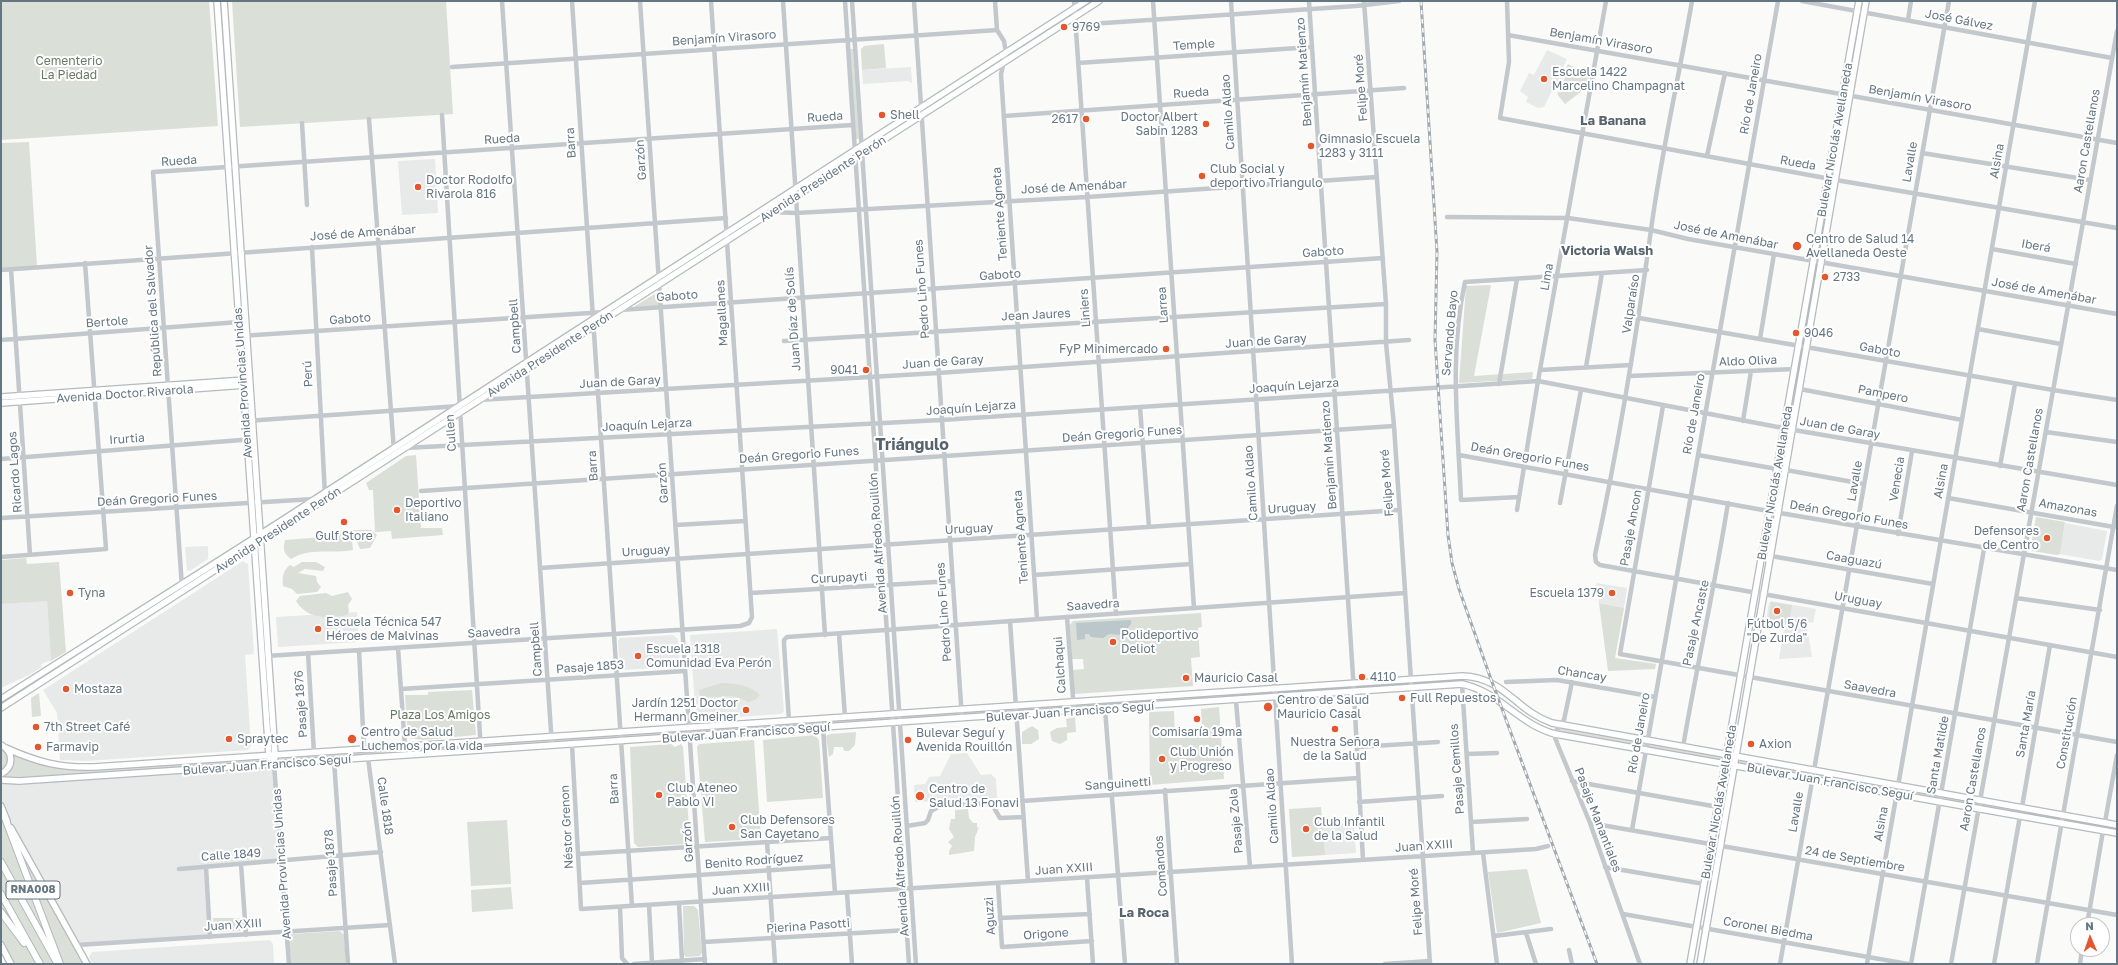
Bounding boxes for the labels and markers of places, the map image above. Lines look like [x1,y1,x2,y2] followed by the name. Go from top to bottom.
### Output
[1072,20,1100,34] place label: 9769
[1059,22,1069,32] marker: 9769
[1552,65,1685,93] place label: Escuela 1422 Marcelino Champagnat
[1539,74,1549,84] marker: Escuela 1422 Marcelino Champagnat
[890,108,920,122] place label: Shell
[877,110,887,120] marker: Shell
[1120,110,1198,138] place label: Doctor Albert Sabin 1283
[1052,112,1078,126] place label: 2617
[1081,114,1091,124] marker: 2617
[1201,119,1211,129] marker: Doctor Albert Sabin 1283
[1319,132,1420,160] place label: Gimnasio Escuela 1283 y 3111
[1306,141,1316,151] marker: Gimnasio Escuela 1283 y 3111
[1210,162,1323,190] place label: Club Social y deportivo Triangulo
[1197,171,1207,181] marker: Club Social y deportivo Triangulo
[426,173,513,201] place label: Doctor Rodolfo Rivarola 816
[413,182,423,192] marker: Doctor Rodolfo Rivarola 816
[1806,232,1914,260] place label: Centro de Salud 14 Avellaneda Oeste
[1791,240,1803,252] marker: Centro de Salud 14 Avellaneda Oeste
[1833,270,1860,284] place label: 2733
[1820,272,1830,282] marker: 2733
[1804,326,1833,340] place label: 9046
[1791,328,1801,338] marker: 9046
[1059,342,1158,356] place label: FyP Minimercado
[1161,344,1171,354] marker: FyP Minimercado
[830,363,858,377] place label: 9041
[861,365,871,375] marker: 9041
[405,496,462,524] place label: Deportivo Italiano
[392,505,402,515] marker: Deportivo Italiano
[339,517,349,527] marker: Gulf Store
[1974,524,2039,552] place label: Defensores de Centro
[315,529,373,543] place label: Gulf Store
[2042,533,2052,543] marker: Defensores de Centro
[78,586,105,600] place label: Tyna
[1529,586,1604,600] place label: Escuela 1379
[65,588,75,598] marker: Tyna
[1607,588,1617,598] marker: Escuela 1379
[1772,606,1782,616] marker: Fútbol 5/6 "De Zurda"
[326,615,441,643] place label: Escuela Técnica 547 Héroes de Malvinas
[1747,617,1807,645] place label: Fútbol 5/6 "De Zurda"
[313,624,323,634] marker: Escuela Técnica 547 Héroes de Malvinas
[1121,628,1199,656] place label: Polideportivo Deliot
[1108,637,1118,647] marker: Polideportivo Deliot
[646,642,772,670] place label: Escuela 1318 Comunidad Eva Perón
[633,651,643,661] marker: Escuela 1318 Comunidad Eva Perón
[1370,670,1396,684] place label: 4110
[1194,671,1278,685] place label: Mauricio Casal
[1357,672,1367,682] marker: 4110
[1181,673,1191,683] marker: Mauricio Casal
[74,682,122,696] place label: Mostaza
[61,684,71,694] marker: Mostaza
[1410,691,1496,705] place label: Full Repuestos
[1277,693,1369,721] place label: Centro de Salud Mauricio Casal
[1397,693,1407,703] marker: Full Repuestos
[632,696,738,724] place label: Jardín 1251 Doctor Hermann Gmeiner
[1262,701,1274,713] marker: Centro de Salud Mauricio Casal
[741,705,751,715] marker: Jardín 1251 Doctor Hermann Gmeiner
[1192,714,1202,724] marker: Comisaría 19ma
[44,720,130,734] place label: 7th Street Café
[31,722,41,732] marker: 7th Street Café
[1330,724,1340,734] marker: Nuestra Señora de la Salud
[361,725,483,753] place label: Centro de Salud Luchemos por la vida
[1152,725,1242,739] place label: Comisaría 19ma
[916,726,1012,754] place label: Bulevar Seguí y Avenida Rouillón
[237,732,289,746] place label: Spraytec
[346,733,358,745] marker: Centro de Salud Luchemos por la vida
[224,734,234,744] marker: Spraytec
[903,735,913,745] marker: Bulevar Seguí y Avenida Rouillón
[1290,735,1380,763] place label: Nuestra Señora de la Salud
[1759,737,1792,751] place label: Axion
[1746,739,1756,749] marker: Axion
[46,740,99,754] place label: Farmavip
[33,742,43,752] marker: Farmavip
[1170,745,1234,773] place label: Club Unión y Progreso
[1157,754,1167,764] marker: Club Unión y Progreso
[667,781,737,809] place label: Club Ateneo Pablo VI
[929,782,1019,810] place label: Centro de Salud 13 Fonavi
[654,790,664,800] marker: Club Ateneo Pablo VI
[914,790,926,802] marker: Centro de Salud 13 Fonavi
[740,813,835,841] place label: Club Defensores San Cayetano
[1314,815,1385,843] place label: Club Infantil de la Salud
[727,822,737,832] marker: Club Defensores San Cayetano
[1301,824,1311,834] marker: Club Infantil de la Salud

